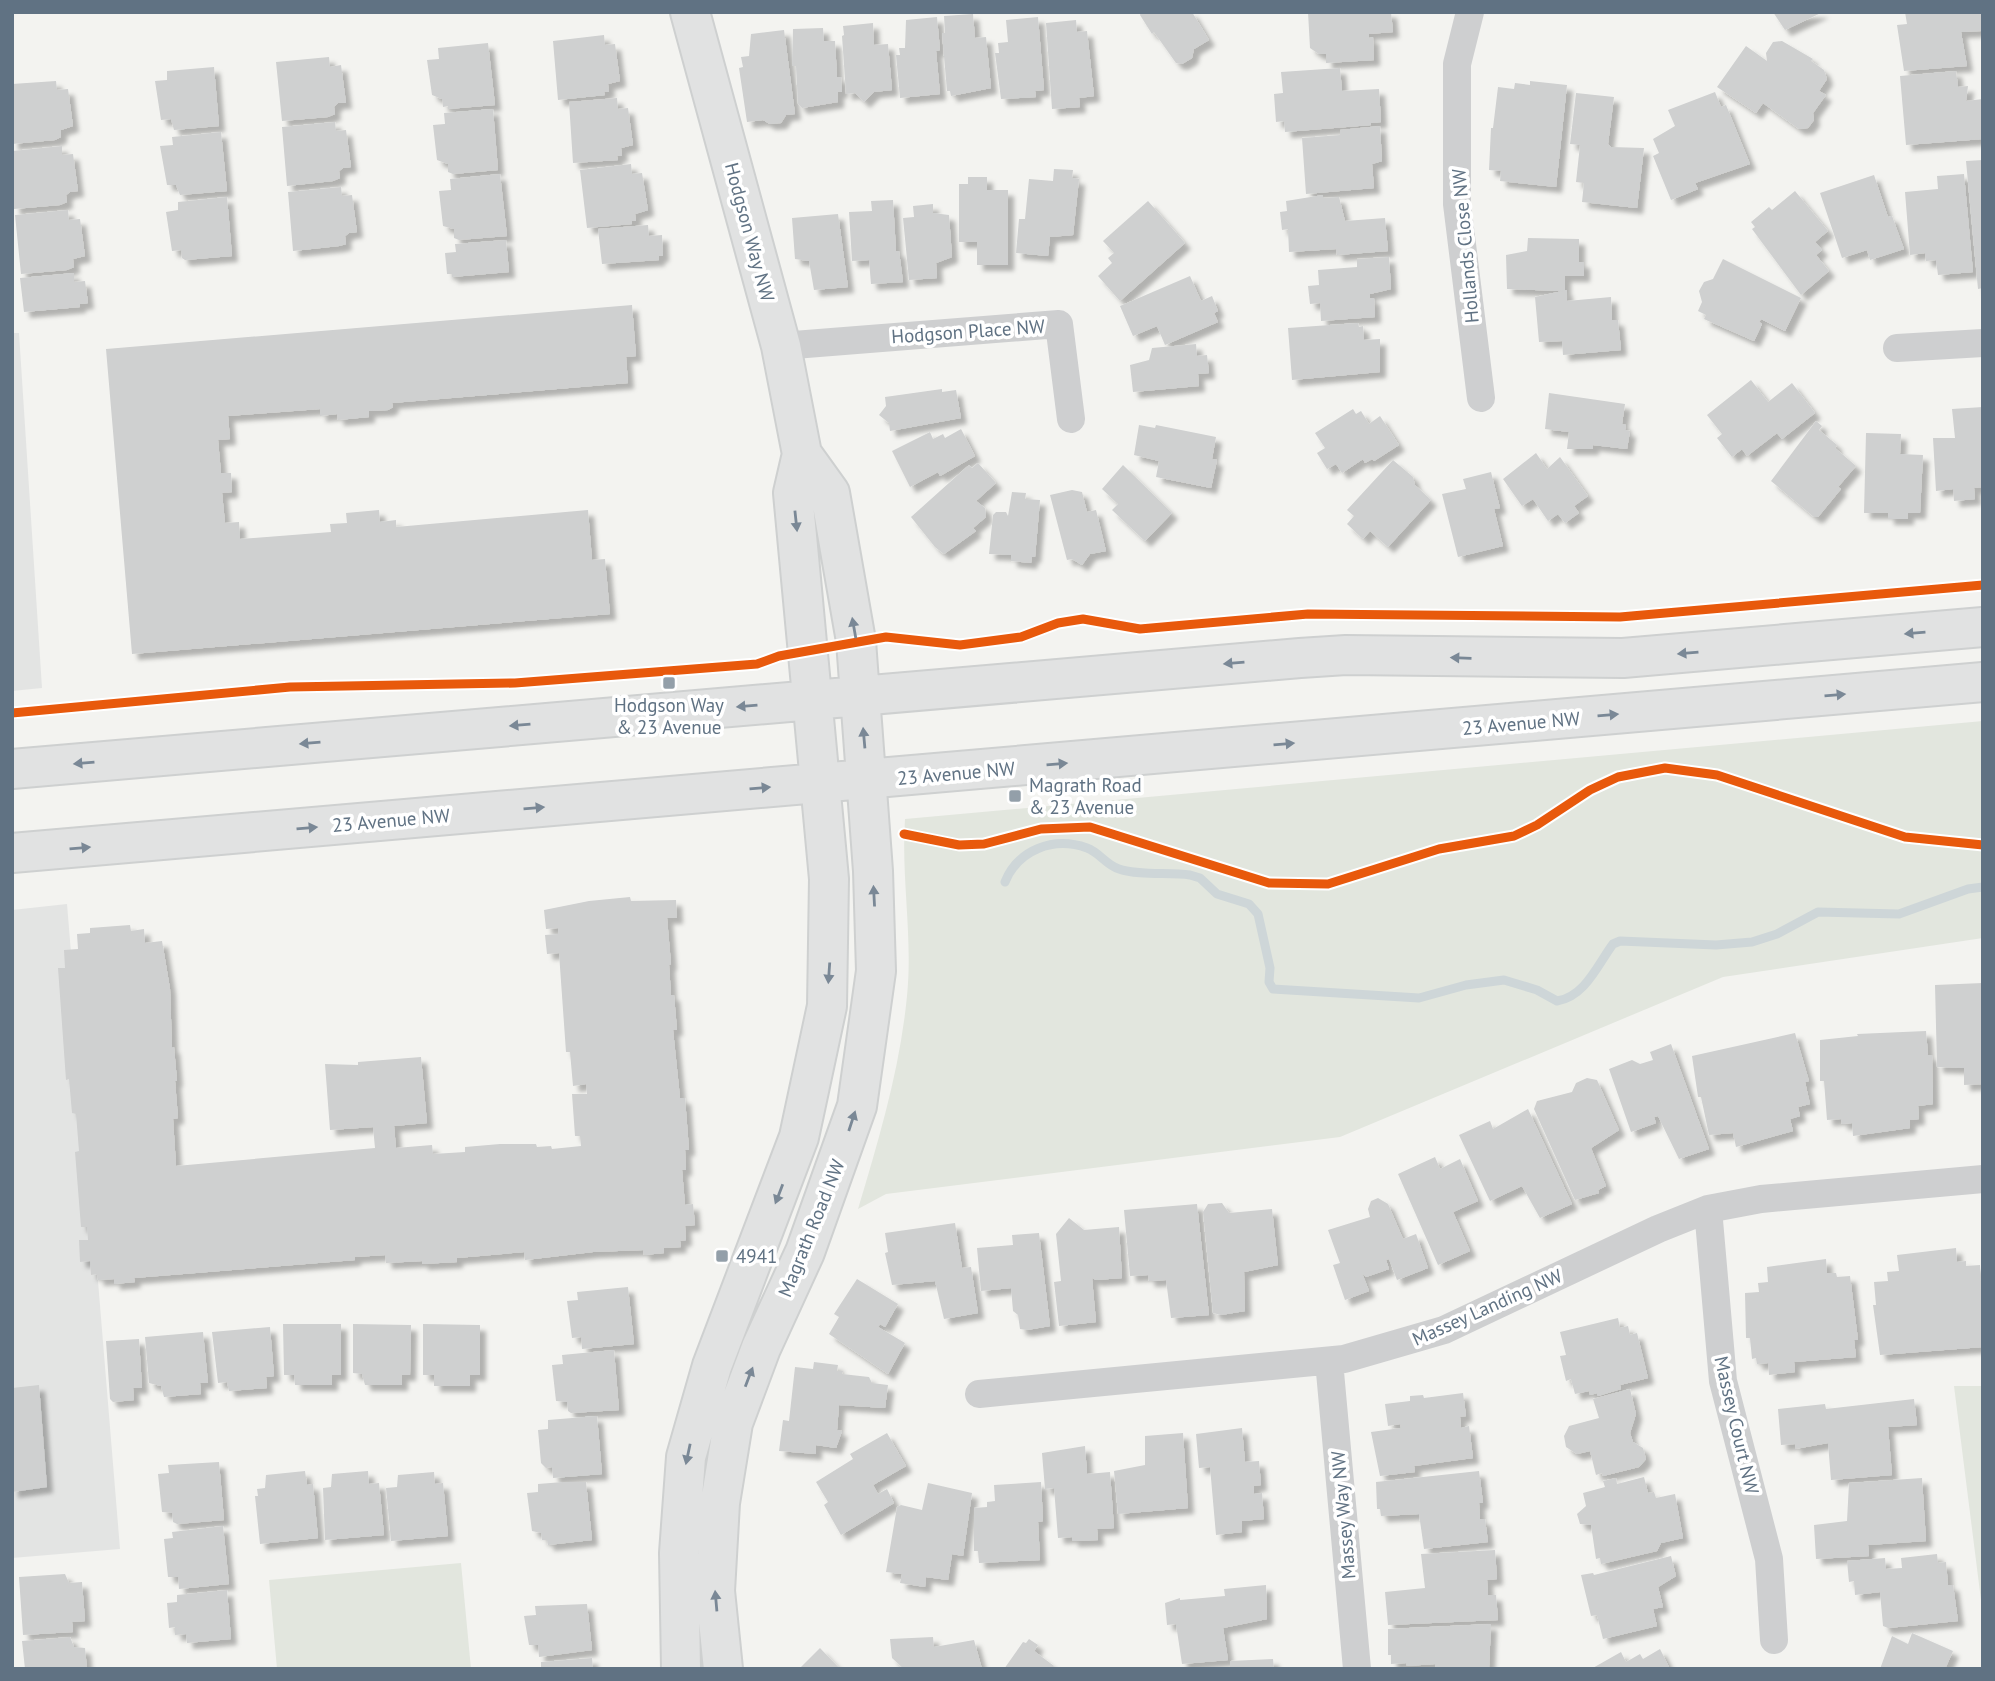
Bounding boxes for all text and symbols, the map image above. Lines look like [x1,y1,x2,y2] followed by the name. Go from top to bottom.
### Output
[720,160,780,304] street label: Hodgson Way NW
[1446,167,1484,324] street label: Hollands Close NW
[890,314,1046,348] street label: Hodgson Place NW
[791,511,802,533] one-way arrow
[848,617,859,639] one-way arrow
[1904,628,1926,639] one-way arrow
[1677,648,1699,659] one-way arrow
[1450,652,1472,663] one-way arrow
[1222,658,1244,669] one-way arrow
[661,675,677,691] marker: Hodgson Way & 23 Avenue
[1824,689,1846,700] one-way arrow
[614,693,724,739] place label: Hodgson Way & 23 Avenue
[735,701,757,712] one-way arrow
[1461,706,1581,740] street label: 23 Avenue NW
[1597,709,1619,720] one-way arrow
[509,720,531,731] one-way arrow
[858,726,869,748] one-way arrow
[299,738,321,749] one-way arrow
[1273,738,1295,749] one-way arrow
[896,756,1016,790] street label: 23 Avenue NW
[72,758,94,769] one-way arrow
[1046,758,1068,769] one-way arrow
[1029,773,1142,819] place label: Magrath Road & 23 Avenue
[749,782,771,793] one-way arrow
[1007,788,1023,804] marker: Magrath Road & 23 Avenue
[523,802,545,813] one-way arrow
[331,803,451,837] street label: 23 Avenue NW
[296,822,318,833] one-way arrow
[69,842,91,853] one-way arrow
[869,885,880,907] one-way arrow
[823,962,834,984] one-way arrow
[847,1110,858,1131] one-way arrow
[772,1155,850,1300] street label: Magrath Road NW
[774,1183,785,1204] one-way arrow
[736,1244,777,1268] place label: 4941
[714,1248,730,1264] marker: 4941
[1408,1263,1566,1351] street label: Massey Landing NW
[1709,1354,1765,1496] street label: Massey Court NW
[744,1367,755,1388] one-way arrow
[682,1443,693,1465] one-way arrow
[1325,1450,1361,1580] street label: Massey Way NW
[710,1590,721,1612] one-way arrow

